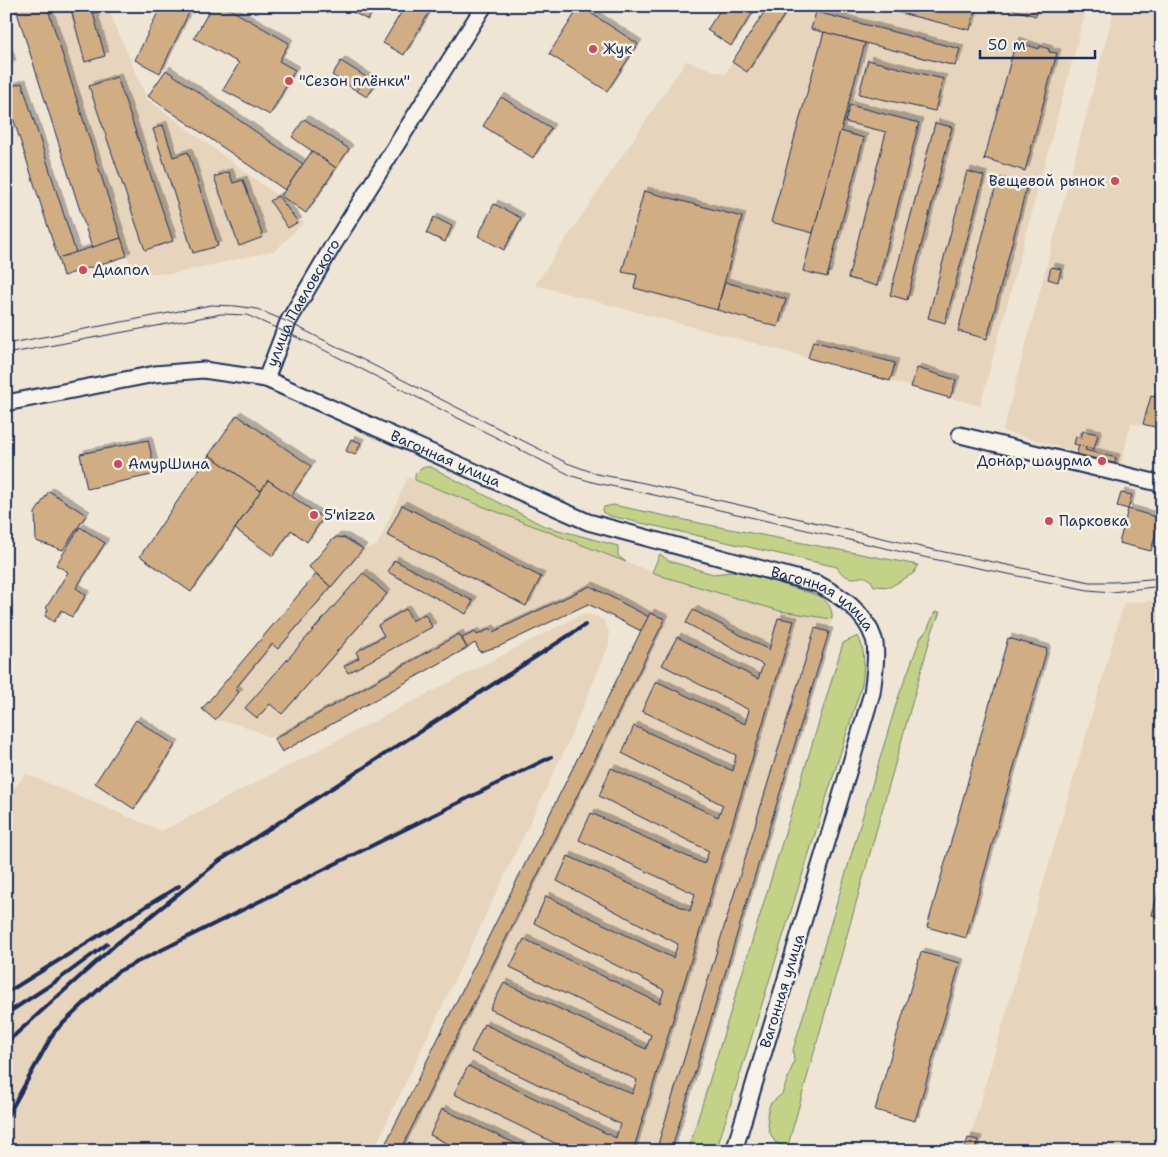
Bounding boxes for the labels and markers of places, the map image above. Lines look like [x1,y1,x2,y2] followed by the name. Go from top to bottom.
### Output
[603,39,632,59] place label: Жук
[587,43,599,55] marker: Жук
[299,71,410,91] place label: "Сезон плёнки"
[283,75,295,87] marker: "Сезон плёнки"
[989,171,1105,191] place label: Вещевой рынок
[1109,175,1121,187] marker: Вещевой рынок
[93,260,150,280] place label: Диапол
[77,264,89,276] marker: Диапол
[977,451,1093,471] place label: Донар, шаурма
[128,454,210,474] place label: АмурШина
[1096,455,1108,467] marker: Донар, шаурма
[112,458,124,470] marker: АмурШина
[324,505,376,525] place label: 5'nizza
[308,509,320,521] marker: 5'nizza
[1059,511,1129,531] place label: Парковка
[1043,515,1055,527] marker: Парковка

